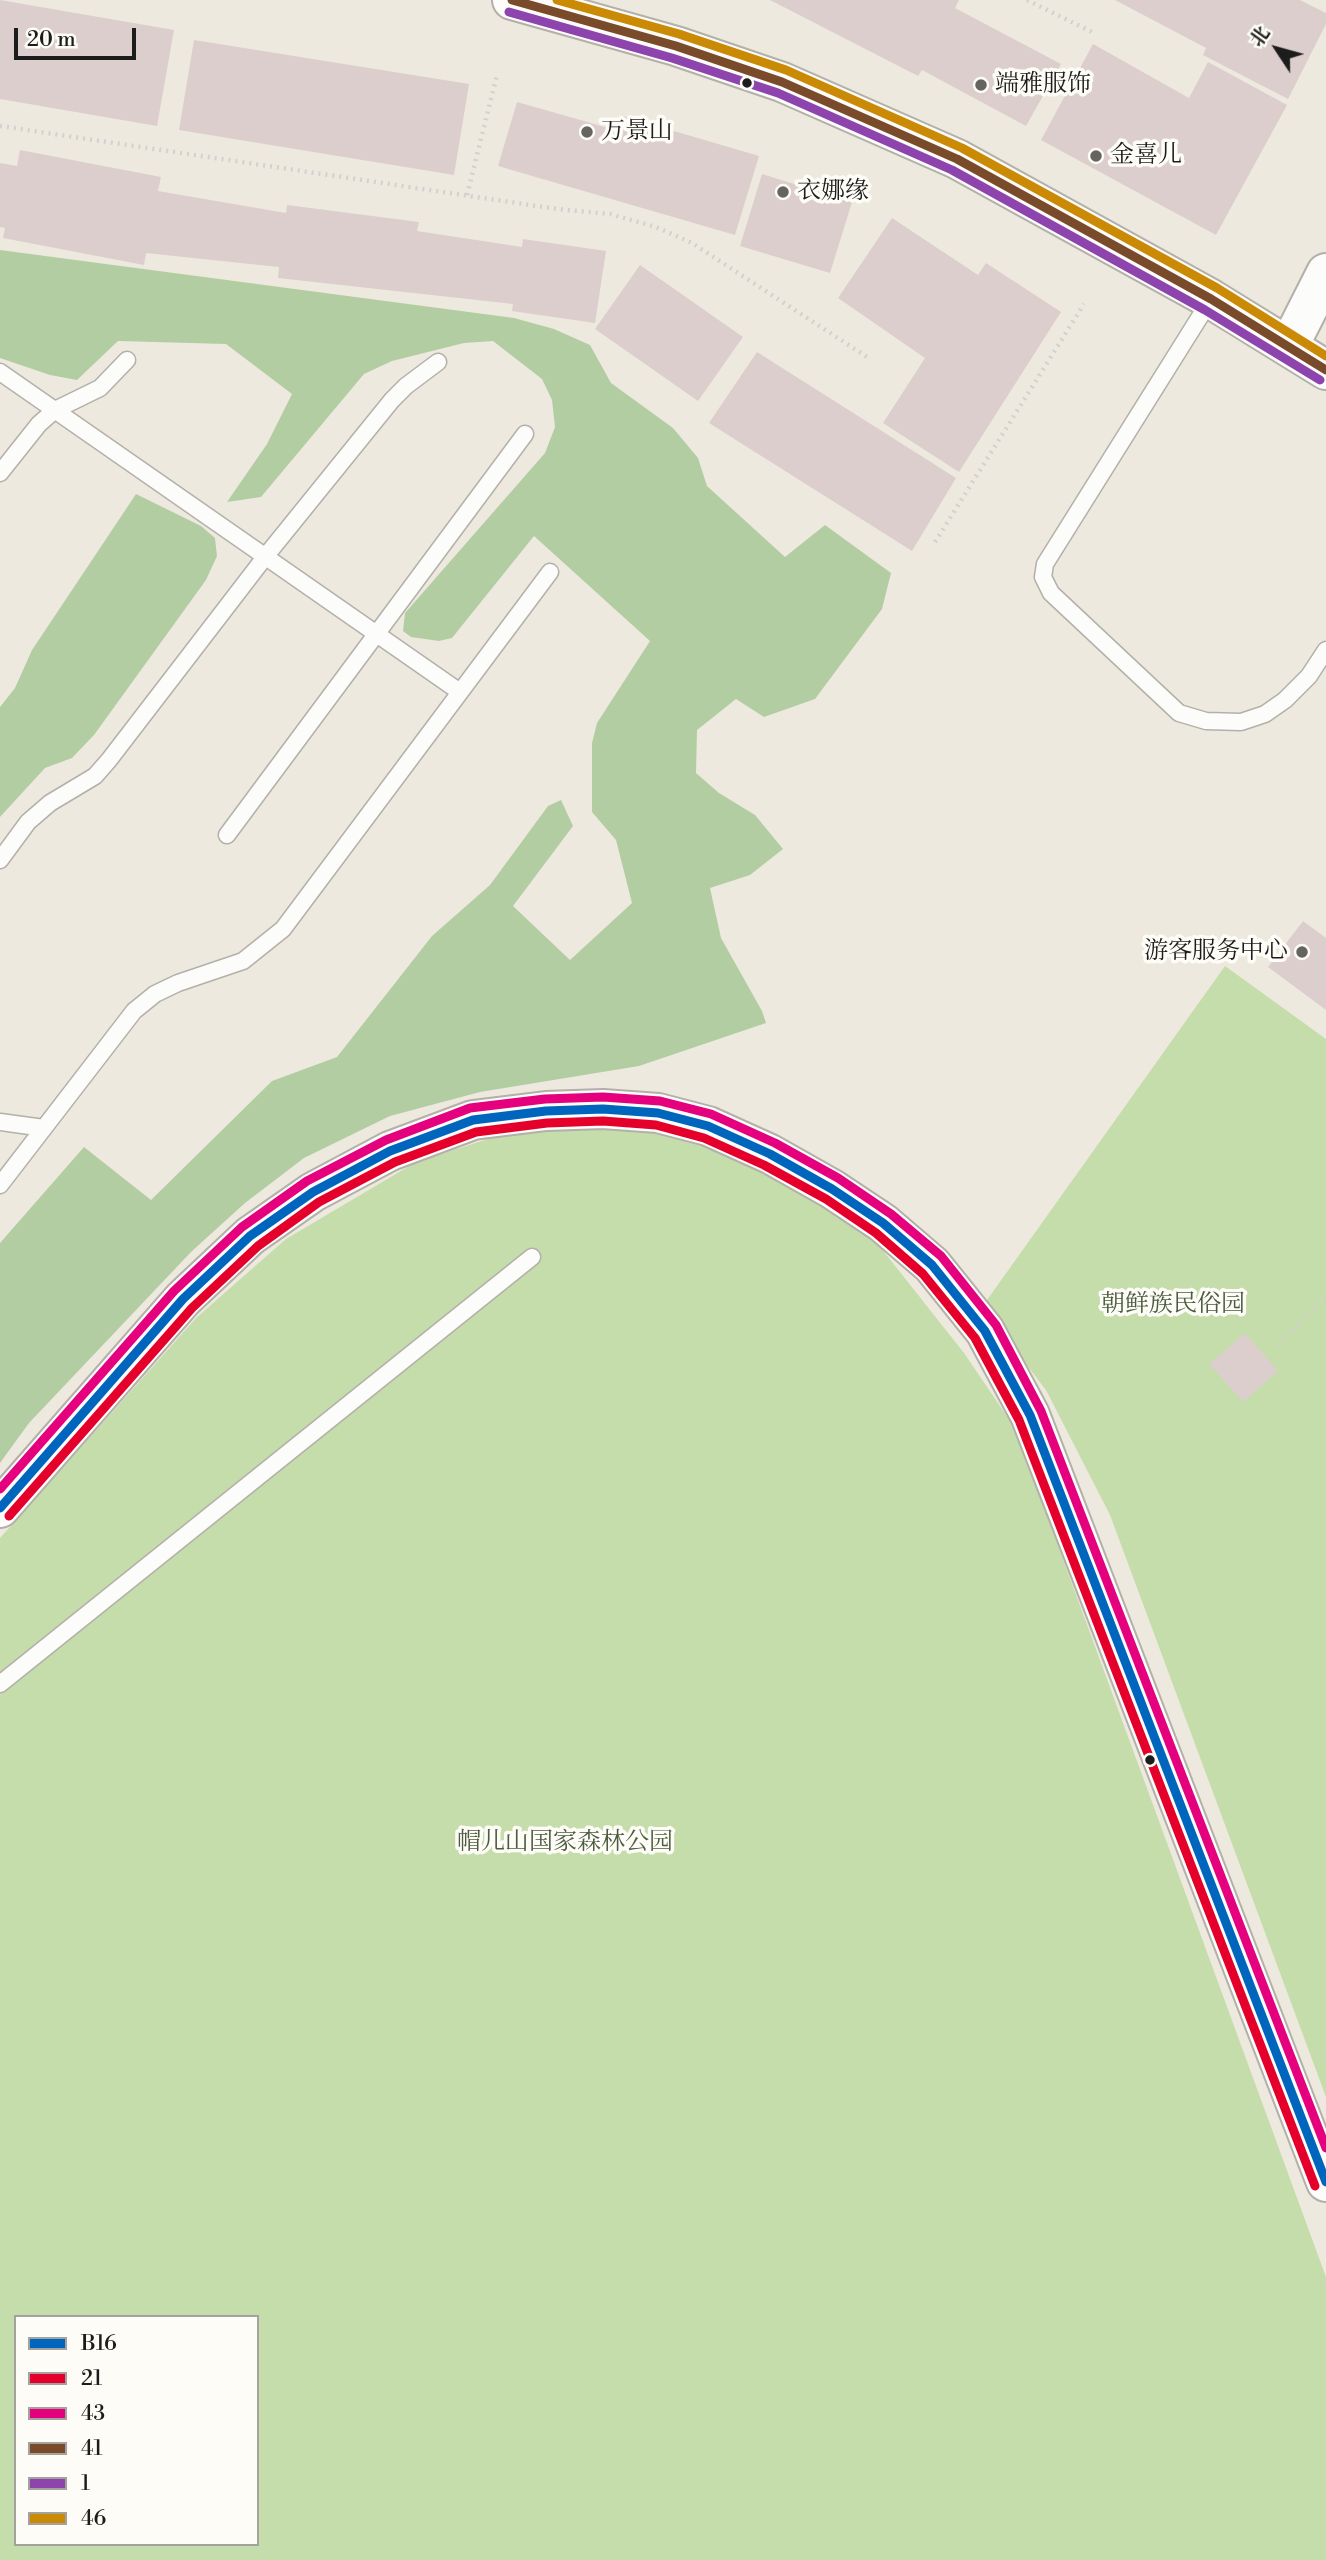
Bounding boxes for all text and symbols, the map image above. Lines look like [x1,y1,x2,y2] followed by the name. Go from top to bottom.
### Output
[18,14,140,58] scale bar
[1242,14,1312,84] north arrow
[1245,22,1275,51] text: 北
[27,27,76,53] text: 20 m
[995,71,1091,99] place label: 端雅服饰
[740,76,754,90] unlabelled marker
[973,77,989,93] marker: 端雅服饰
[601,118,673,146] place label: 万景山
[579,124,595,140] marker: 万景山
[1110,142,1182,170] place label: 金喜儿
[1088,148,1104,164] marker: 金喜儿
[797,178,869,206] place label: 衣娜缘
[775,184,791,200] marker: 衣娜缘
[1144,938,1288,966] place label: 游客服务中心
[1294,944,1310,960] marker: 游客服务中心
[1101,1291,1245,1319] park label: 朝鲜族民俗园
[1143,1753,1157,1767] unlabelled marker
[457,1829,673,1857] park label: 帽儿山国家森林公园
[14,2315,259,2546] legend
[81,2331,117,2357] text: B16
[81,2366,102,2392] text: 21
[81,2401,105,2427] text: 43
[81,2436,103,2462] text: 41
[81,2471,90,2497] text: 1
[81,2506,106,2532] text: 46

